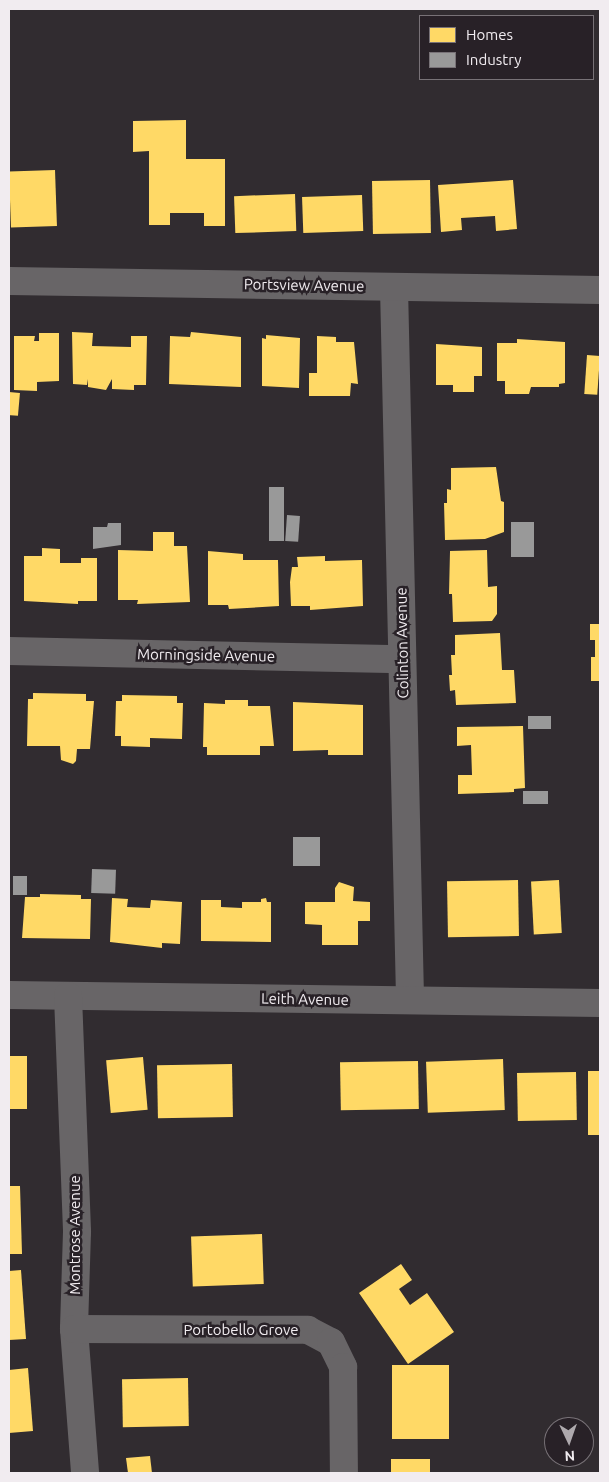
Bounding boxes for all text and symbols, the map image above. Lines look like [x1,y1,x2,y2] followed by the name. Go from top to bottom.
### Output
[419,15,594,80] legend
[466,26,513,43] text: Homes
[466,51,521,68] text: Industry
[244,275,364,295] street label: Portsview Avenue
[392,587,412,699] street label: Colinton Avenue
[137,645,275,665] street label: Morningside Avenue
[261,989,349,1009] street label: Leith Avenue
[66,1175,84,1295] street label: Montrose Avenue
[184,1321,298,1339] street label: Portobello Grove
[544,1417,594,1467] north arrow
[564,1448,575,1464] text: N

